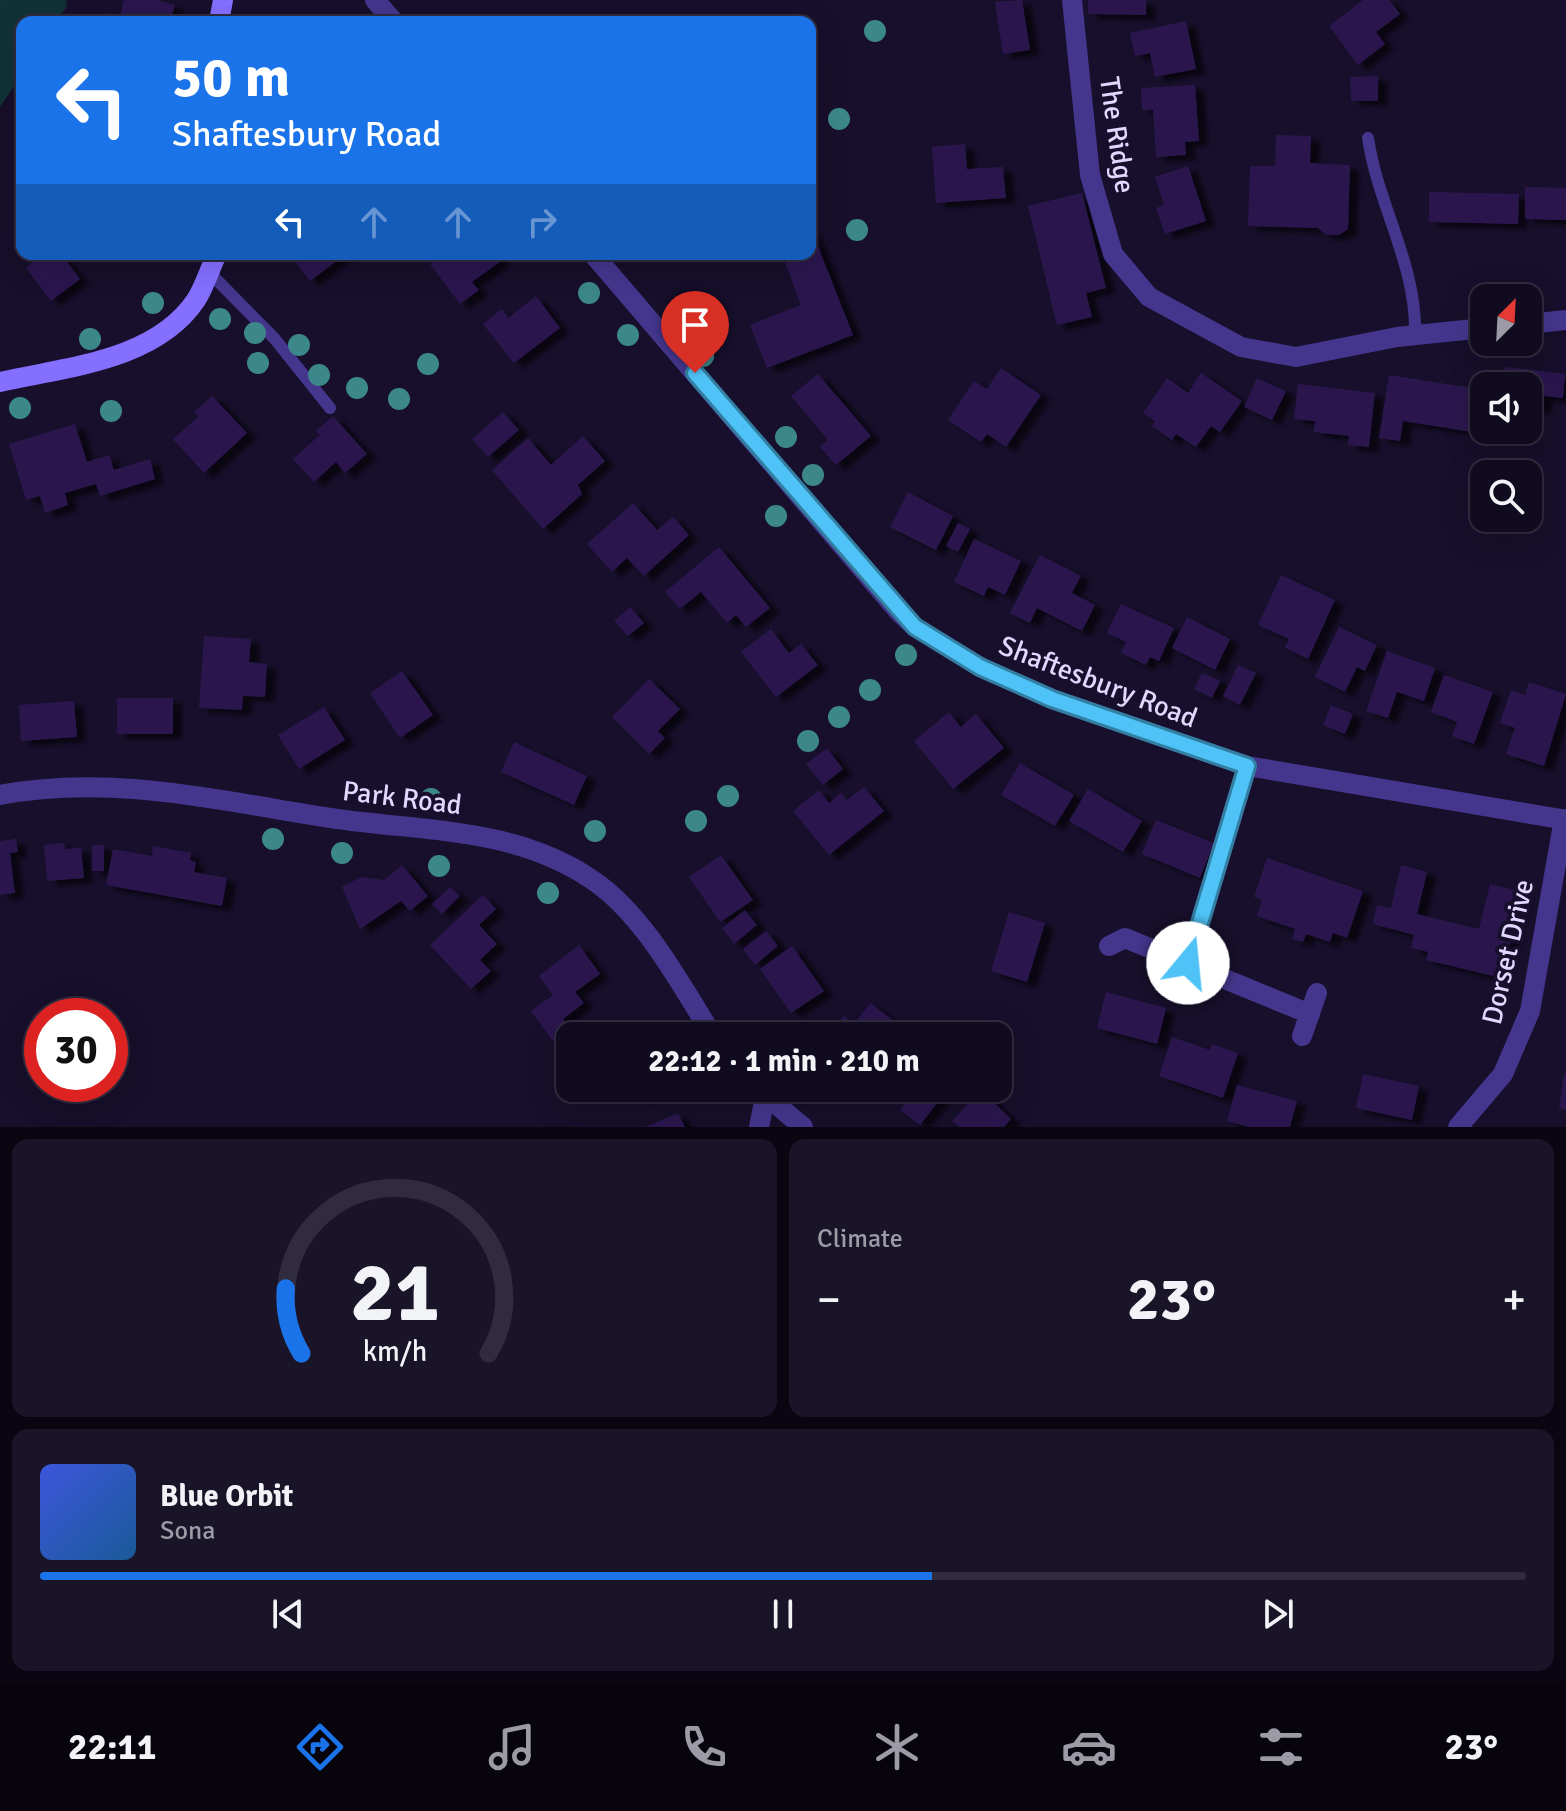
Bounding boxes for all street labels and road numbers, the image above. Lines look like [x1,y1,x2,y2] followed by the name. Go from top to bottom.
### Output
[1092,75,1142,195] street label: The Ridge
[994,629,1202,735] street label: Shaftesbury Road
[340,774,464,822] street label: Park Road
[1475,876,1541,1028] street label: Dorset Drive

